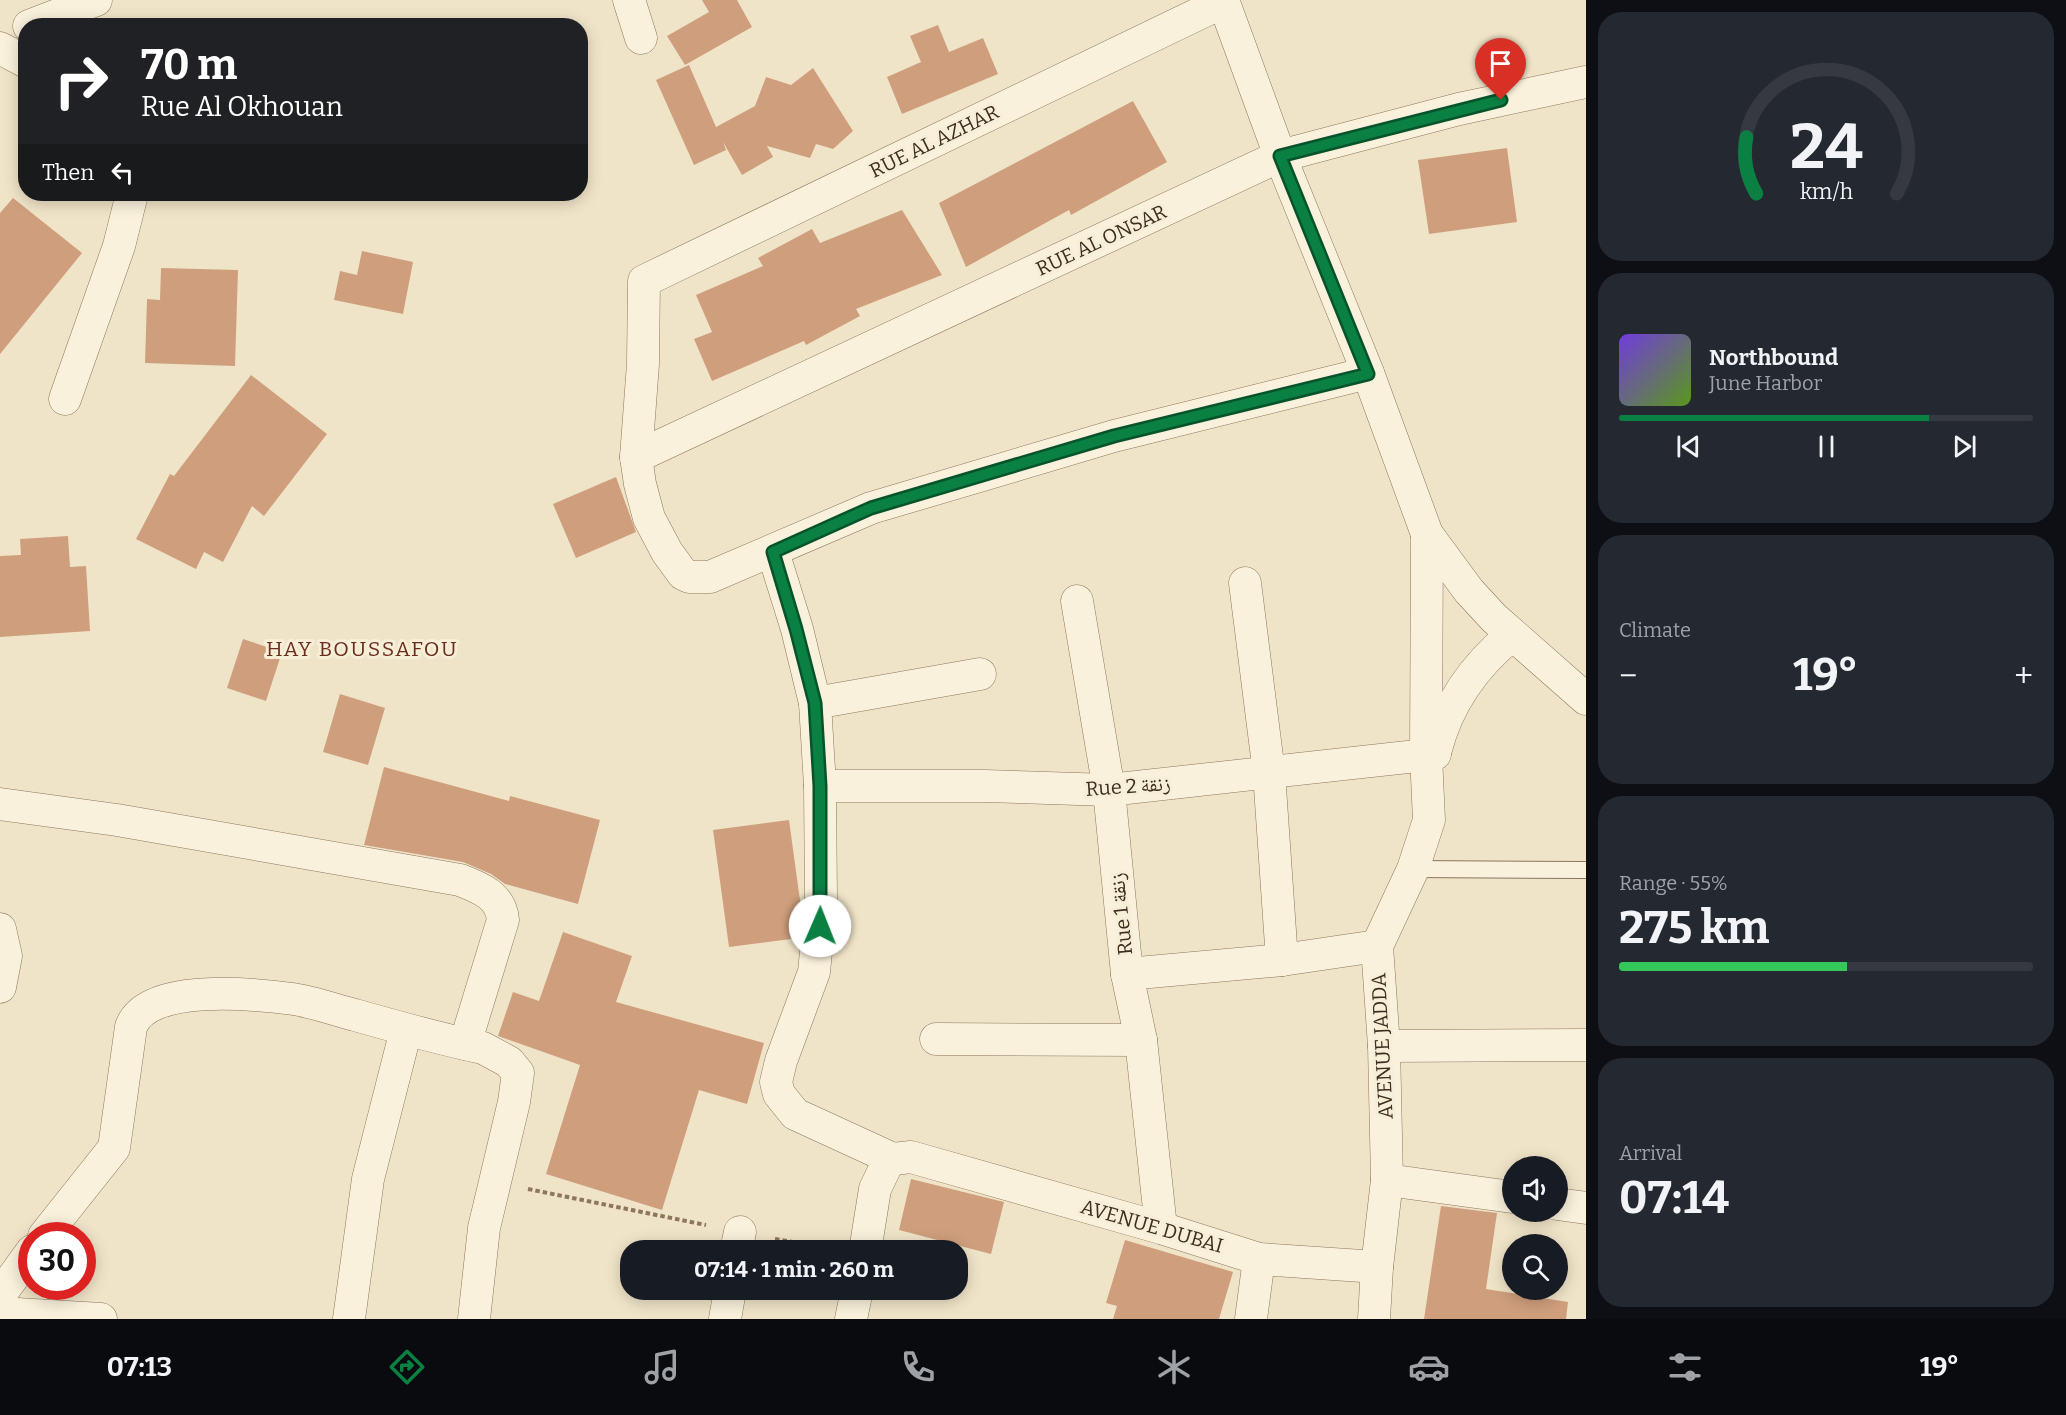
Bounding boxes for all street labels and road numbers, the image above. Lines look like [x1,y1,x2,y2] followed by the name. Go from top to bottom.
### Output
[866,99,1002,183] street label: RUE AL AZHAR
[1032,199,1170,281] street label: RUE AL ONSAR
[1085,771,1171,801] street label: Rue 2 زنقة
[1105,872,1137,956] street label: Rue 1 زنقة
[1366,971,1398,1120] street label: AVENUE JADDA
[1078,1194,1226,1258] street label: AVENUE DUBAI

